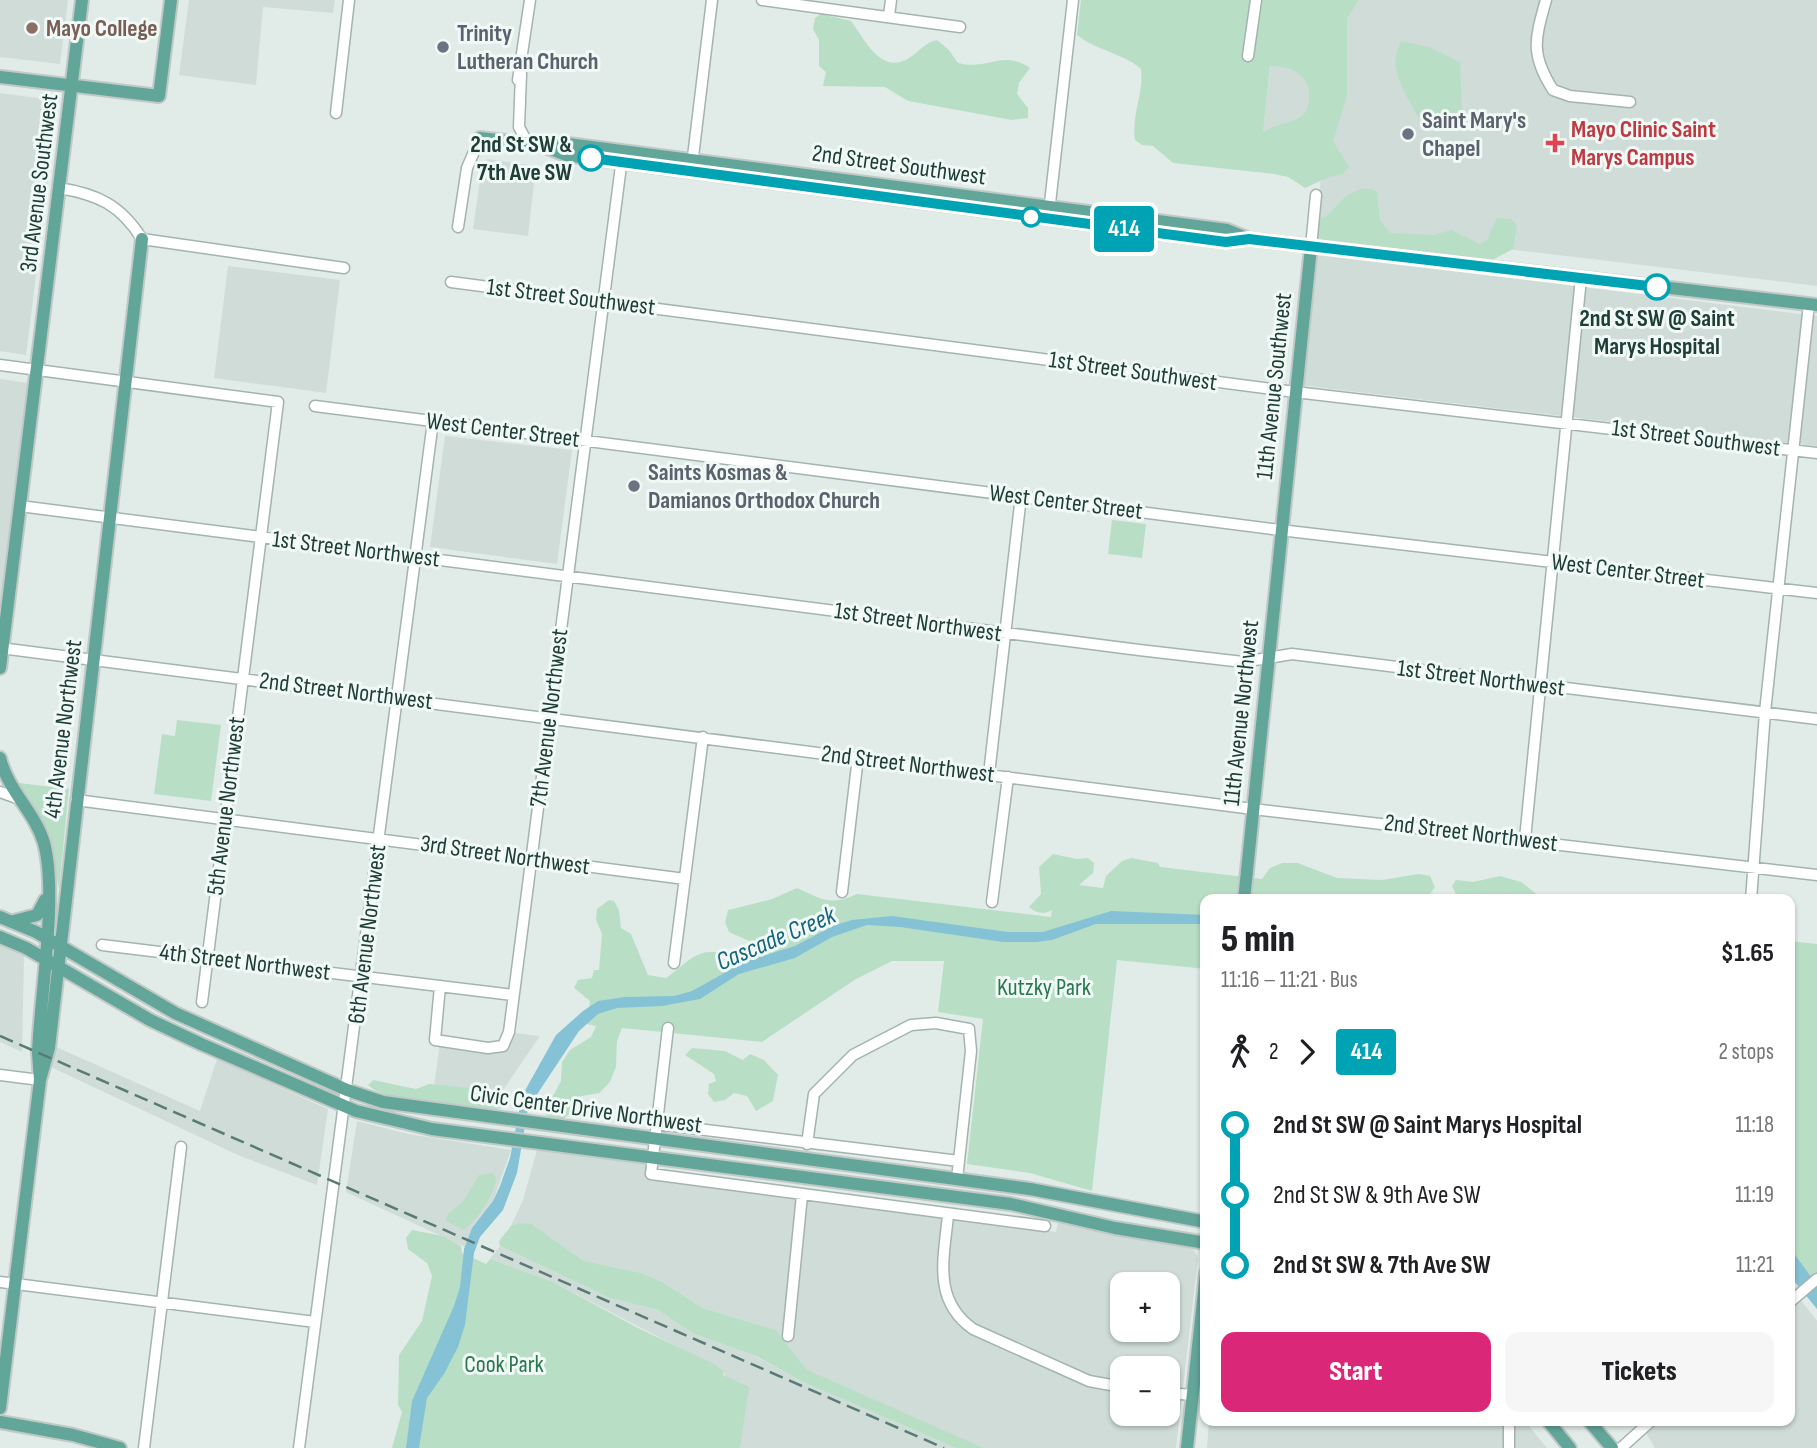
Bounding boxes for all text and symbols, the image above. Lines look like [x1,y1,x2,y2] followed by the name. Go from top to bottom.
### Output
[46,14,158,43] place label: Mayo College
[457,19,599,76] place label: Trinity Lutheran Church
[24,20,40,36] marker: Mayo College
[435,39,451,55] marker: Trinity Lutheran Church
[14,92,64,274] street label: 3rd Avenue Southwest
[1422,106,1526,163] place label: Saint Mary's Chapel
[1571,115,1716,172] place label: Mayo Clinic Saint Marys Campus
[1400,126,1416,142] marker: Saint Mary's Chapel
[470,130,572,187] place label: 2nd St SW & 7th Ave SW
[1545,133,1565,153] marker: Mayo Clinic Saint Marys Campus
[810,138,988,192] street label: 2nd Street Southwest
[578,145,604,171] marker: 2nd St SW & 7th Ave SW
[1084,206,1164,252] line badge: 414
[1021,207,1041,227] unlabelled marker
[1108,214,1140,243] text: 414
[485,272,657,322] street label: 1st Street Southwest
[1644,274,1670,300] marker: 2nd St SW @ Saint Marys Hospital
[1250,291,1298,481] street label: 11th Avenue Southwest
[1579,304,1735,361] place label: 2nd St SW @ Saint Marys Hospital
[1047,345,1219,397] street label: 1st Street Southwest
[425,406,581,454] street label: West Center Street
[1610,413,1782,463] street label: 1st Street Southwest
[648,458,880,515] place label: Saints Kosmas & Damianos Orthodox Church
[626,478,642,494] marker: Saints Kosmas & Damianos Orthodox Church
[988,478,1144,526] street label: West Center Street
[271,524,441,574] street label: 1st Street Northwest
[1550,547,1706,595] street label: West Center Street
[833,596,1003,648] street label: 1st Street Northwest
[1217,619,1265,807] street label: 11th Avenue Northwest
[524,627,574,809] street label: 7th Avenue Northwest
[38,638,88,820] street label: 4th Avenue Northwest
[1396,653,1566,703] street label: 1st Street Northwest
[258,666,434,716] street label: 2nd Street Northwest
[201,715,251,897] street label: 5th Avenue Northwest
[820,739,996,789] street label: 2nd Street Northwest
[1383,808,1559,858] street label: 2nd Street Northwest
[418,829,592,881] street label: 3rd Street Northwest
[342,843,392,1025] street label: 6th Avenue Northwest
[712,899,842,978] water label: Cascade Creek
[1221,917,1295,962] text: 5 min
[158,937,332,987] street label: 4th Street Northwest
[1721,938,1774,969] text: $1.65
[1221,966,1358,994] text: 11:16 – 11:21 · Bus
[997,973,1091,1002] park label: Kutzky Park
[1221,1033,1259,1071] icon: walk
[1288,1033,1326,1071] icon: forward
[1350,1037,1382,1066] text: 414
[1269,1038,1278,1066] text: 2
[1718,1038,1774,1066] text: 2 stops
[468,1078,704,1140] street label: Civic Center Drive Northwest
[1273,1110,1582,1141] text: 2nd St SW @ Saint Marys Hospital
[1735,1111,1774,1139] text: 11:18
[1273,1180,1481,1211] text: 2nd St SW & 9th Ave SW
[1735,1181,1774,1209] text: 11:19
[1273,1250,1491,1281] text: 2nd St SW & 7th Ave SW
[1736,1251,1774,1279] text: 11:21
[1110,1272,1180,1426] map controls
[1110,1272,1180,1342] button: +
[1221,1332,1491,1412] button: Start
[1505,1332,1774,1412] button: Tickets
[464,1350,544,1379] park label: Cook Park
[1110,1356,1180,1426] button: −

